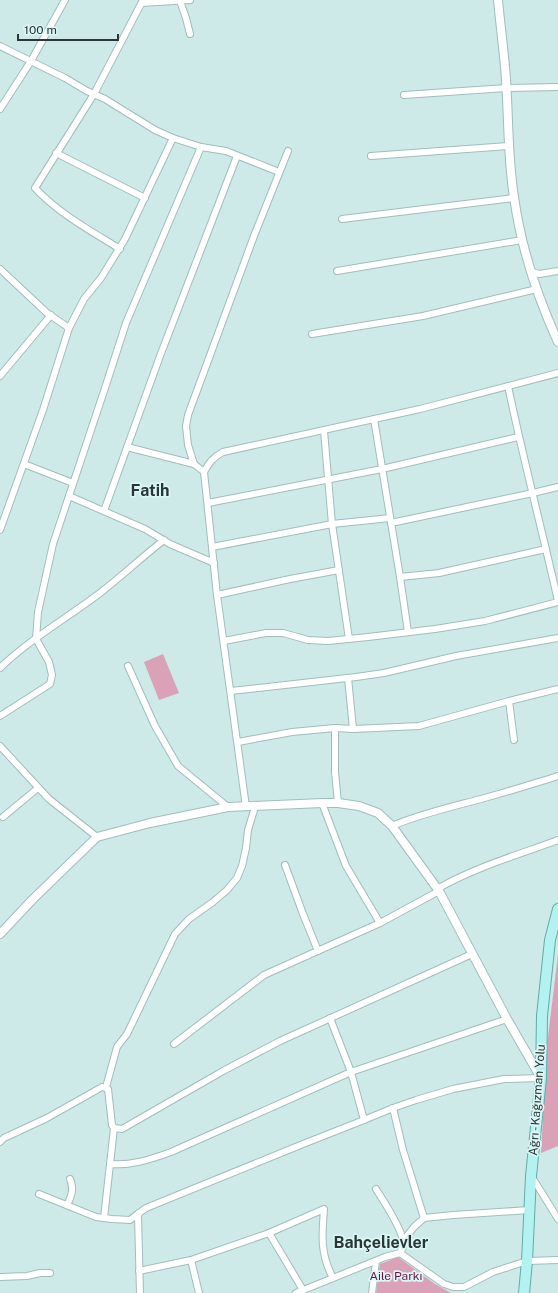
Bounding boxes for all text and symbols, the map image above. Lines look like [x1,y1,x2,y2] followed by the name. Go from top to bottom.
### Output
[18,16,118,42] scale bar
[24,23,57,37] text: 100 m
[131,481,169,500] district label: Fatih
[526,1044,548,1156] street label: Ağrı - Kağızman Yolu
[334,1233,429,1252] district label: Bahçelievler
[369,1269,423,1283] park label: Aile Parkı

